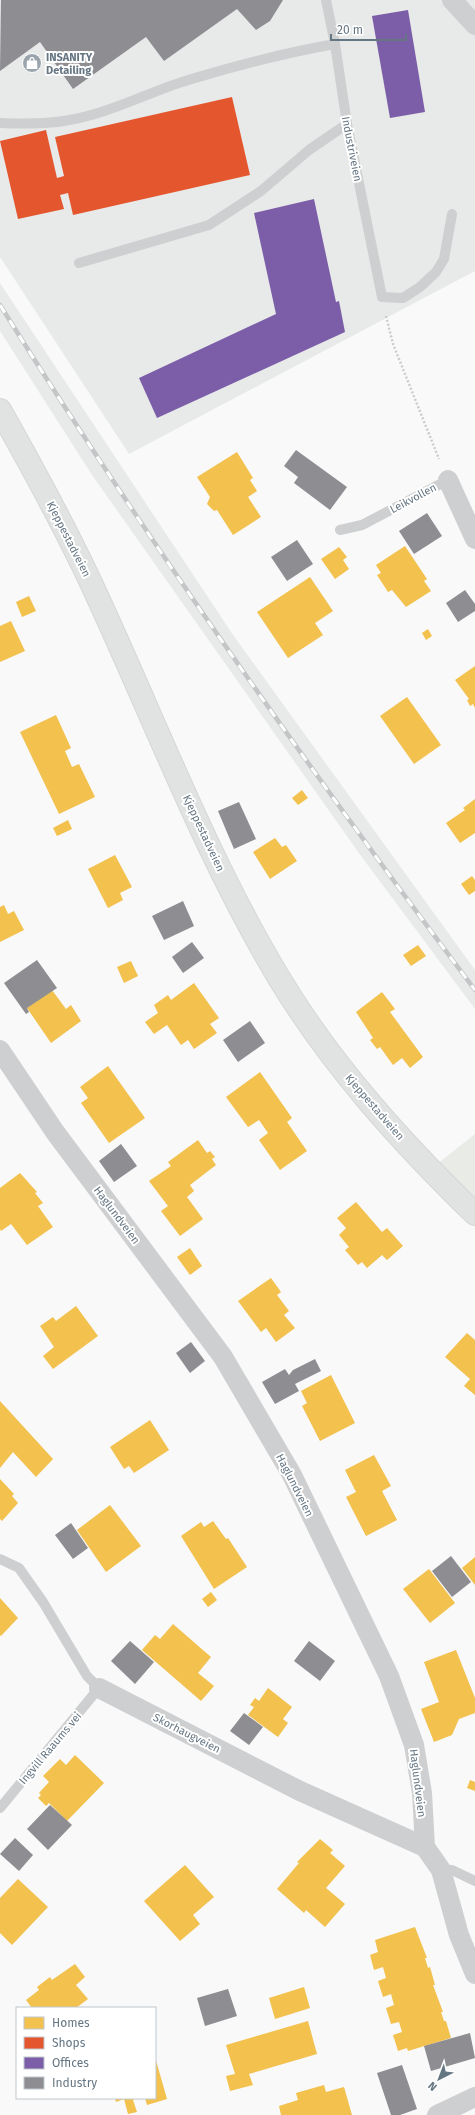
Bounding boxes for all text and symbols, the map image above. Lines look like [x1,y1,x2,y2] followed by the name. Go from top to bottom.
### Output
[331,16,406,42] scale bar
[337,23,363,37] text: 20 m
[46,51,93,77] place label: INSANITY Detailing
[21,52,43,74] shop icon: INSANITY Detailing
[339,115,364,183] street label: Industriveien
[388,481,439,516] street label: Leikvollen
[44,499,93,579] street label: Kjeppestadveien
[180,793,227,874] street label: Kjeppestadveien
[342,1072,407,1143] street label: Kjeppestadveien
[91,1184,142,1247] street label: Haglundveien
[273,1452,316,1519] street label: Haglundveien
[16,1710,84,1787] street label: Ingvill Raaums vei
[151,1711,223,1756] street label: Skorhaugveien
[407,1748,428,1818] street label: Haglundveien
[16,2007,156,2099] legend
[52,2016,90,2030] text: Homes
[52,2036,86,2050] text: Shops
[52,2056,89,2070] text: Offices
[419,2059,459,2099] north arrow
[52,2076,97,2090] text: Industry
[426,2079,440,2093] text: N

